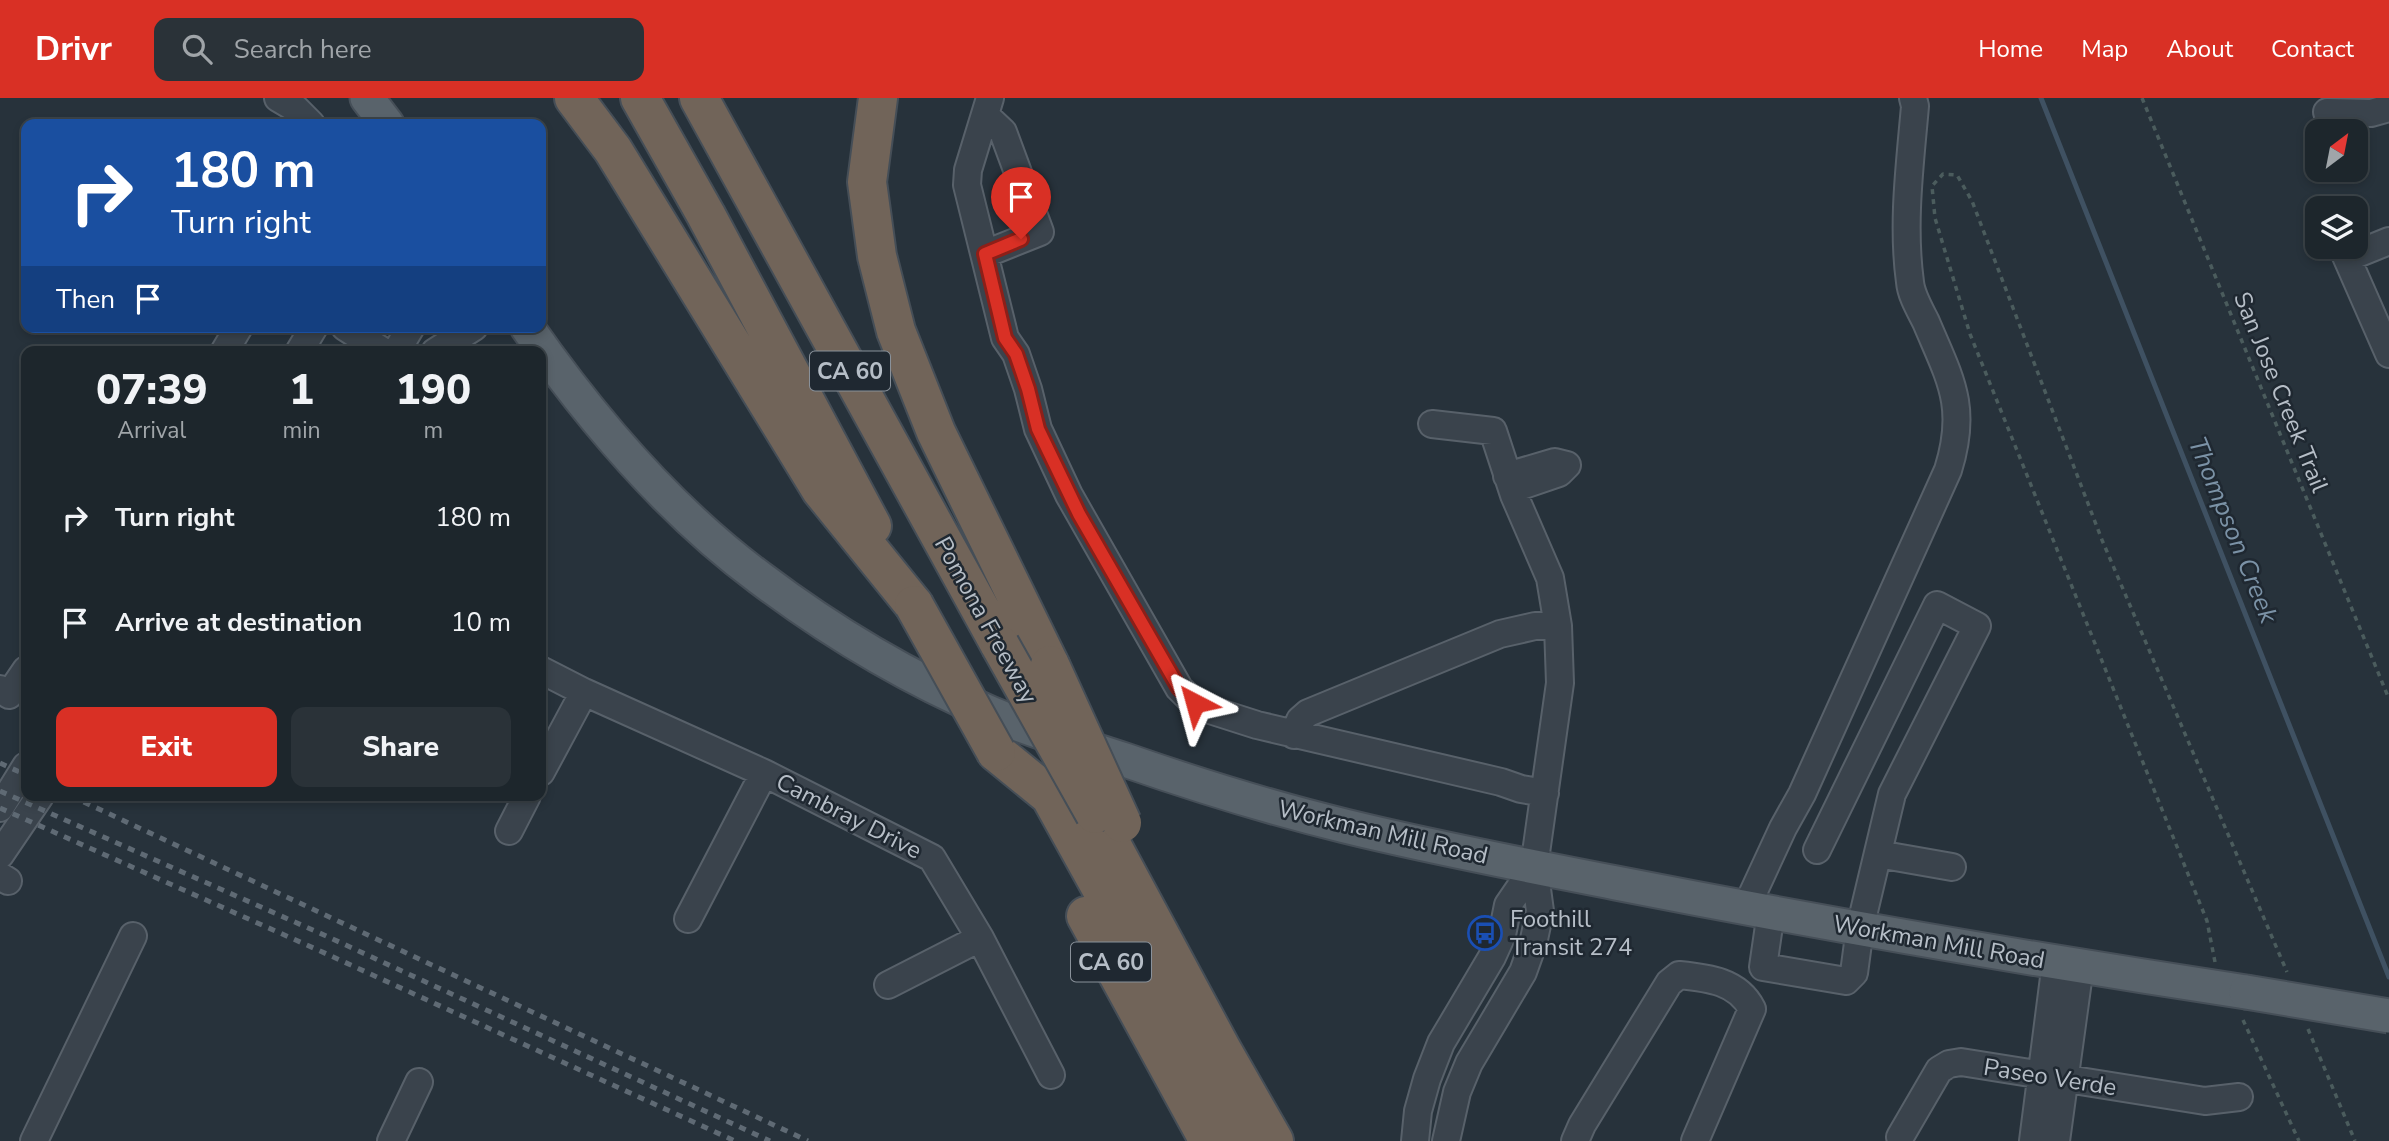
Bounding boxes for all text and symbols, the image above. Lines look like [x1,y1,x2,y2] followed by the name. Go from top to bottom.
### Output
[154,18,644,81] search box
[35,27,112,72] text: Drivr
[178,30,216,68] icon: search
[234,32,372,67] text: Search here
[1978,33,2043,65] text: Home
[2081,33,2128,65] text: Map
[2166,33,2233,65] text: About
[2271,33,2354,65] text: Contact
[2305,119,2368,182] north arrow
[2305,119,2368,259] map controls
[171,137,315,204] text: 180 m
[56,147,147,238] icon: right
[991,167,1051,239] pin
[1002,178,1040,216] icon: arrive
[2305,196,2368,259] button: layers
[171,201,311,244] text: Turn right
[129,280,167,318] icon: arrive
[56,282,115,317] text: Then
[2226,287,2336,497] street label: San Jose Creek Trail
[810,352,890,390] road number: CA 60
[96,362,208,419] text: 07:39
[289,362,314,419] text: 1
[396,362,471,419] text: 190
[117,415,186,446] text: Arrival
[283,415,321,446] text: min
[423,415,443,446] text: m
[2180,432,2287,629] water label: Thompson Creek
[56,499,94,537] icon: right
[115,500,234,535] text: Turn right
[435,500,511,535] text: 180 m
[927,531,1045,710] street label: Pomona Freeway
[56,604,94,642] icon: arrive
[115,605,362,640] text: Arrive at destination
[451,605,511,640] text: 10 m
[1158,666,1232,740] position arrow
[56,707,277,787] button: Exit
[291,707,511,787] button: Share
[771,766,927,866] street label: Cambray Drive
[1275,792,1491,872] street label: Workman Mill Road
[1510,903,1632,963] place label: Foothill Transit 274
[1831,908,2047,976] street label: Workman Mill Road
[1466,914,1504,952] bus stop icon: Foothill Transit 274
[1071,942,1151,982] road number: CA 60
[1981,1051,2119,1103] street label: Paseo Verde

